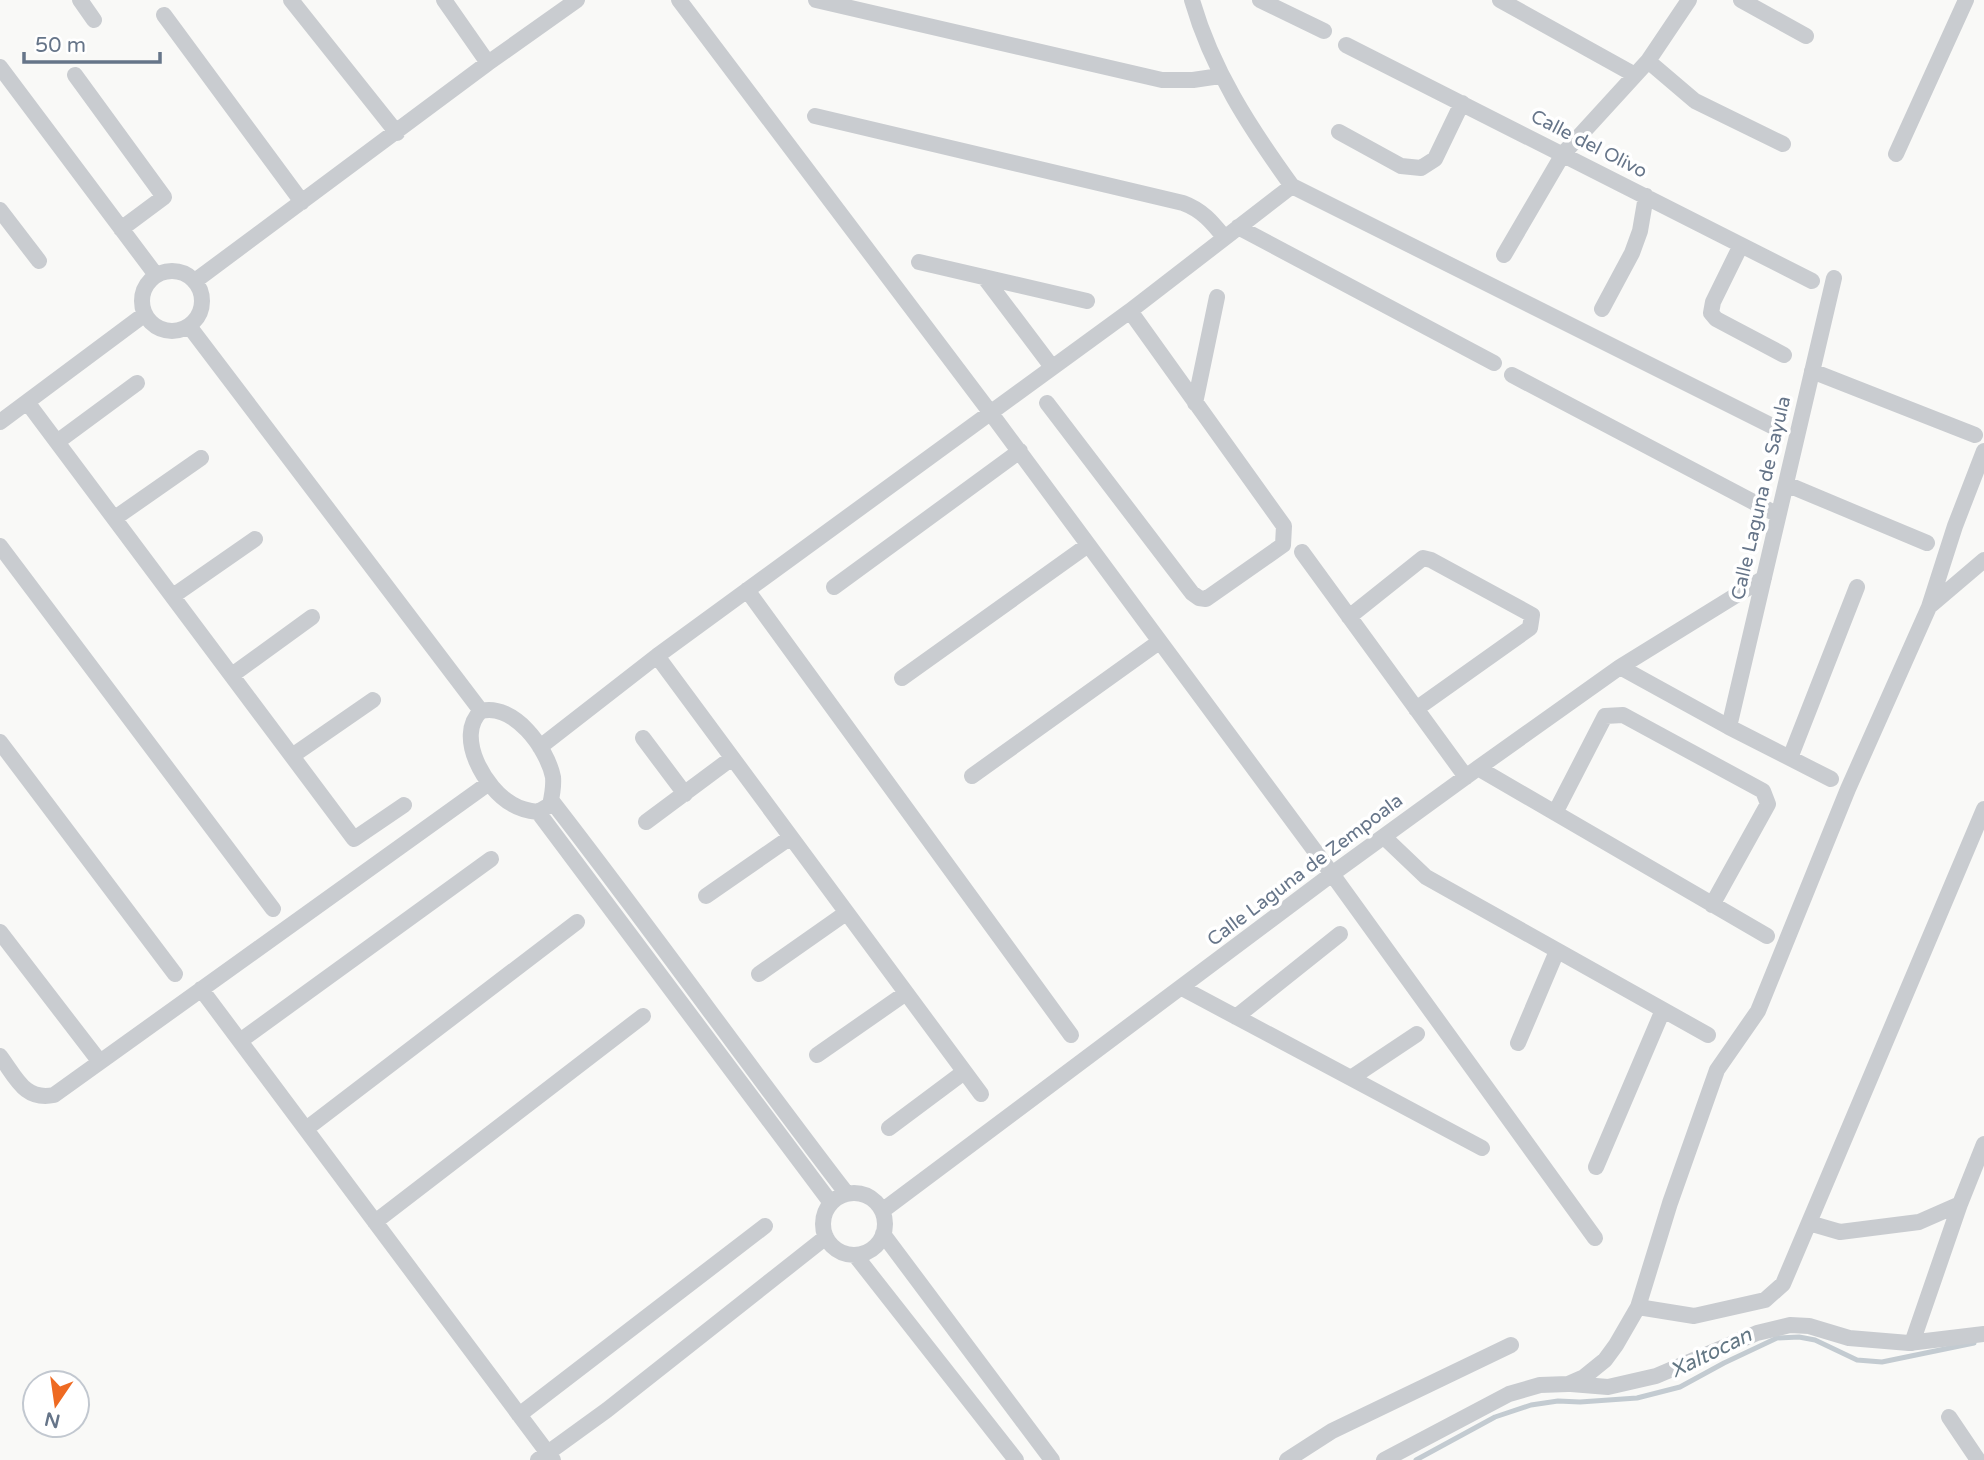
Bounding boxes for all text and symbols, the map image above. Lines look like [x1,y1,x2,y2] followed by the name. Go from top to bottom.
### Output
[24,21,161,65] scale bar
[35,33,86,58] text: 50 m
[1527,105,1651,183] street label: Calle del Olivo
[1727,394,1795,602] street label: Calle Laguna de Sayula
[1203,789,1407,951] street label: Calle Laguna de Zempoala
[1666,1322,1757,1383] water label: Xaltocan
[21,1369,91,1439] north arrow
[42,1407,62,1432] text: N

